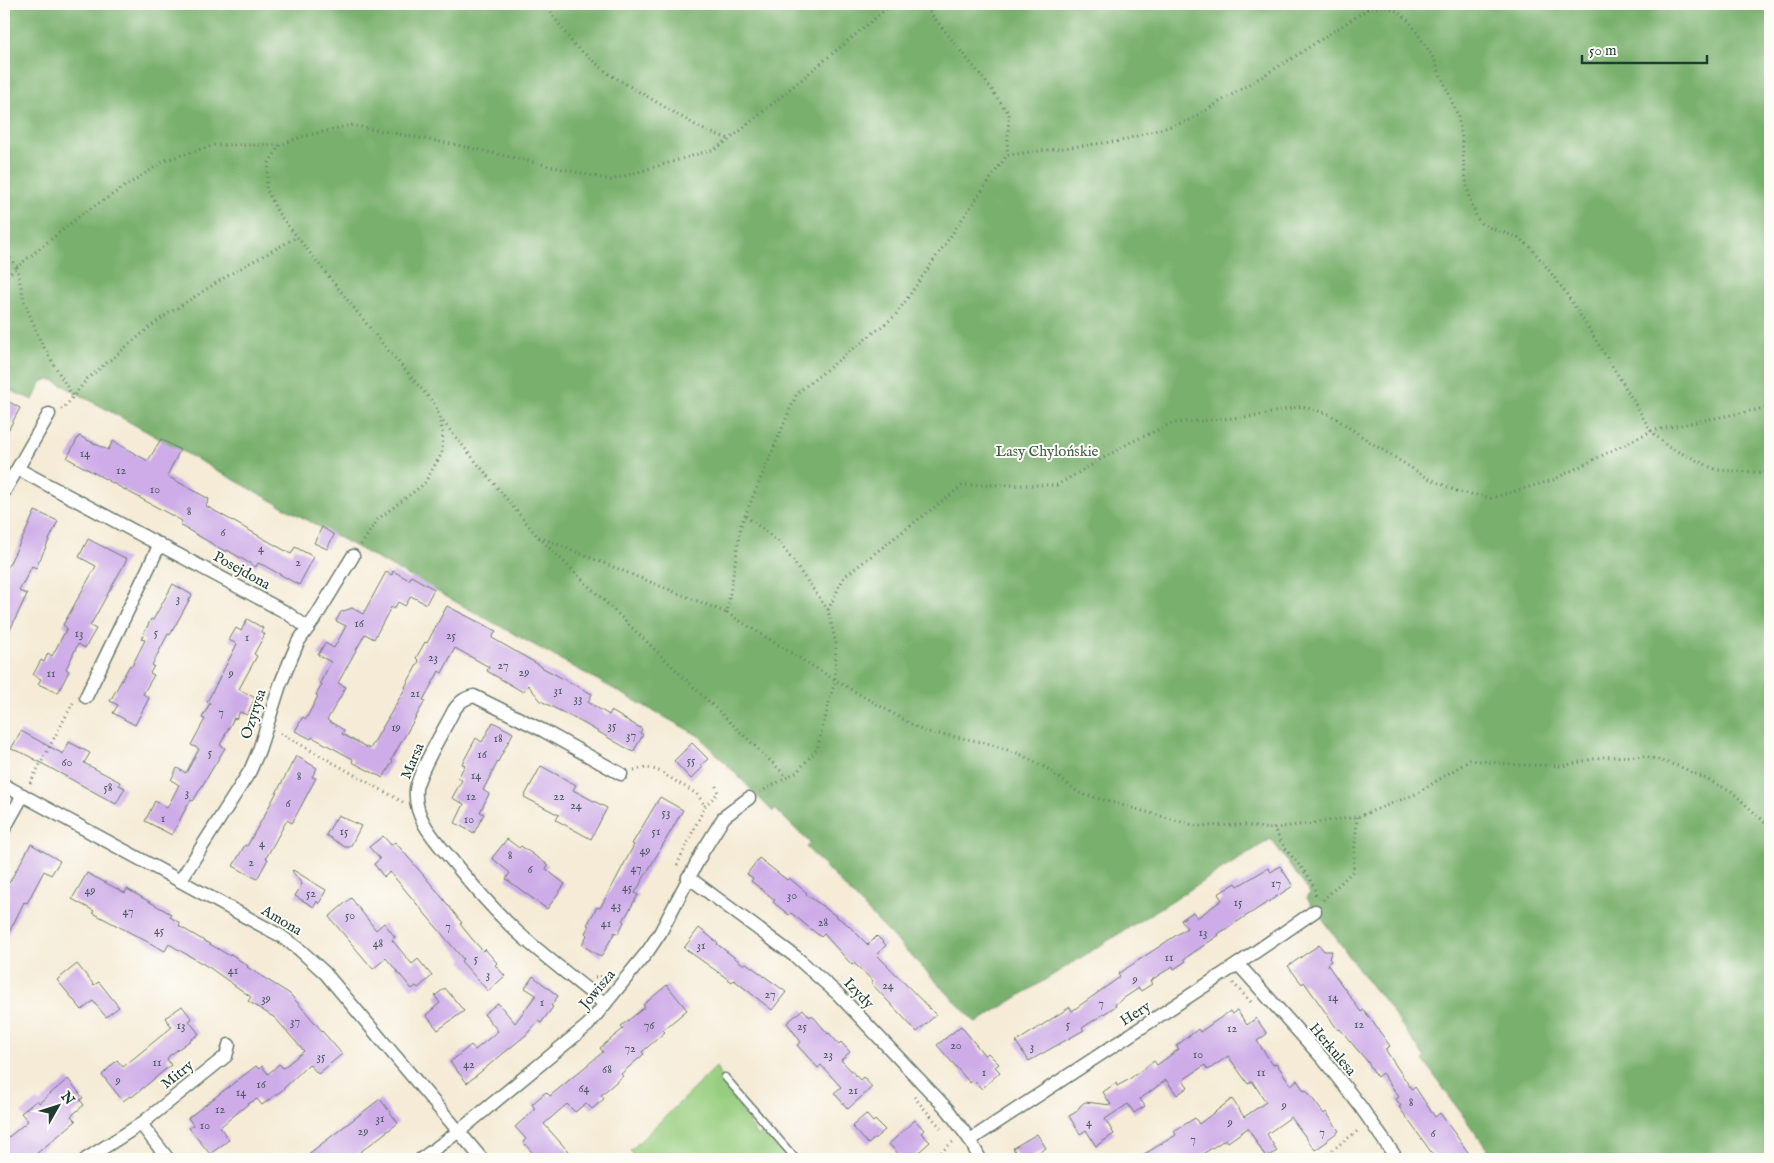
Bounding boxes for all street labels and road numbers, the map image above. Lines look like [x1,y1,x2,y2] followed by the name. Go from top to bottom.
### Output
[210,547,274,594] street label: Posejdona
[236,686,271,742] street label: Ozyrysa
[396,740,429,782] street label: Marsa
[257,900,306,940] street label: Amona
[574,965,620,1015] street label: Jowisza
[839,974,878,1013] street label: Izydy
[1116,996,1155,1030] street label: Hery
[1305,1019,1361,1080] street label: Herkulesa
[157,1055,198,1093] street label: Mitry

